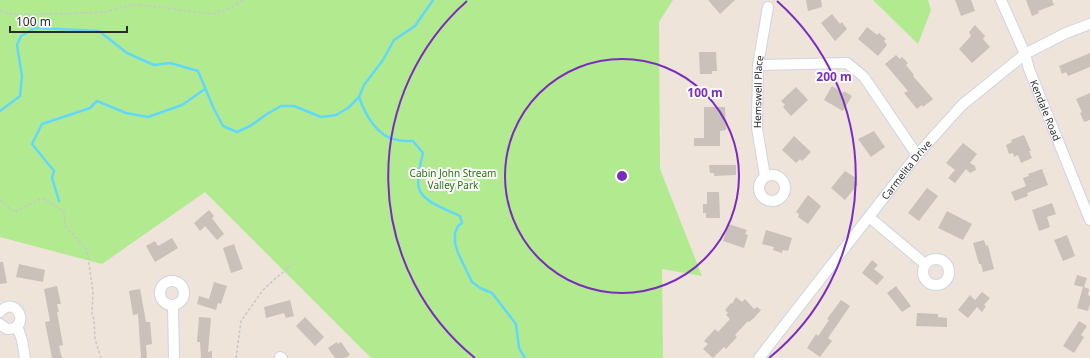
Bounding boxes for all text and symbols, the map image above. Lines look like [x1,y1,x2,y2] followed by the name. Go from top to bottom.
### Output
[10,8,127,34] scale bar
[16,13,51,30] text: 100 m
[750,54,767,128] street label: Hemswell Place
[816,68,852,85] text: 200 m
[1027,78,1064,143] street label: Kendale Road
[687,84,723,101] text: 100 m
[878,137,935,202] street label: Carmelita Drive
[410,166,496,192] park label: Cabin John Stream Valley Park
[615,169,629,183] centre of rings

